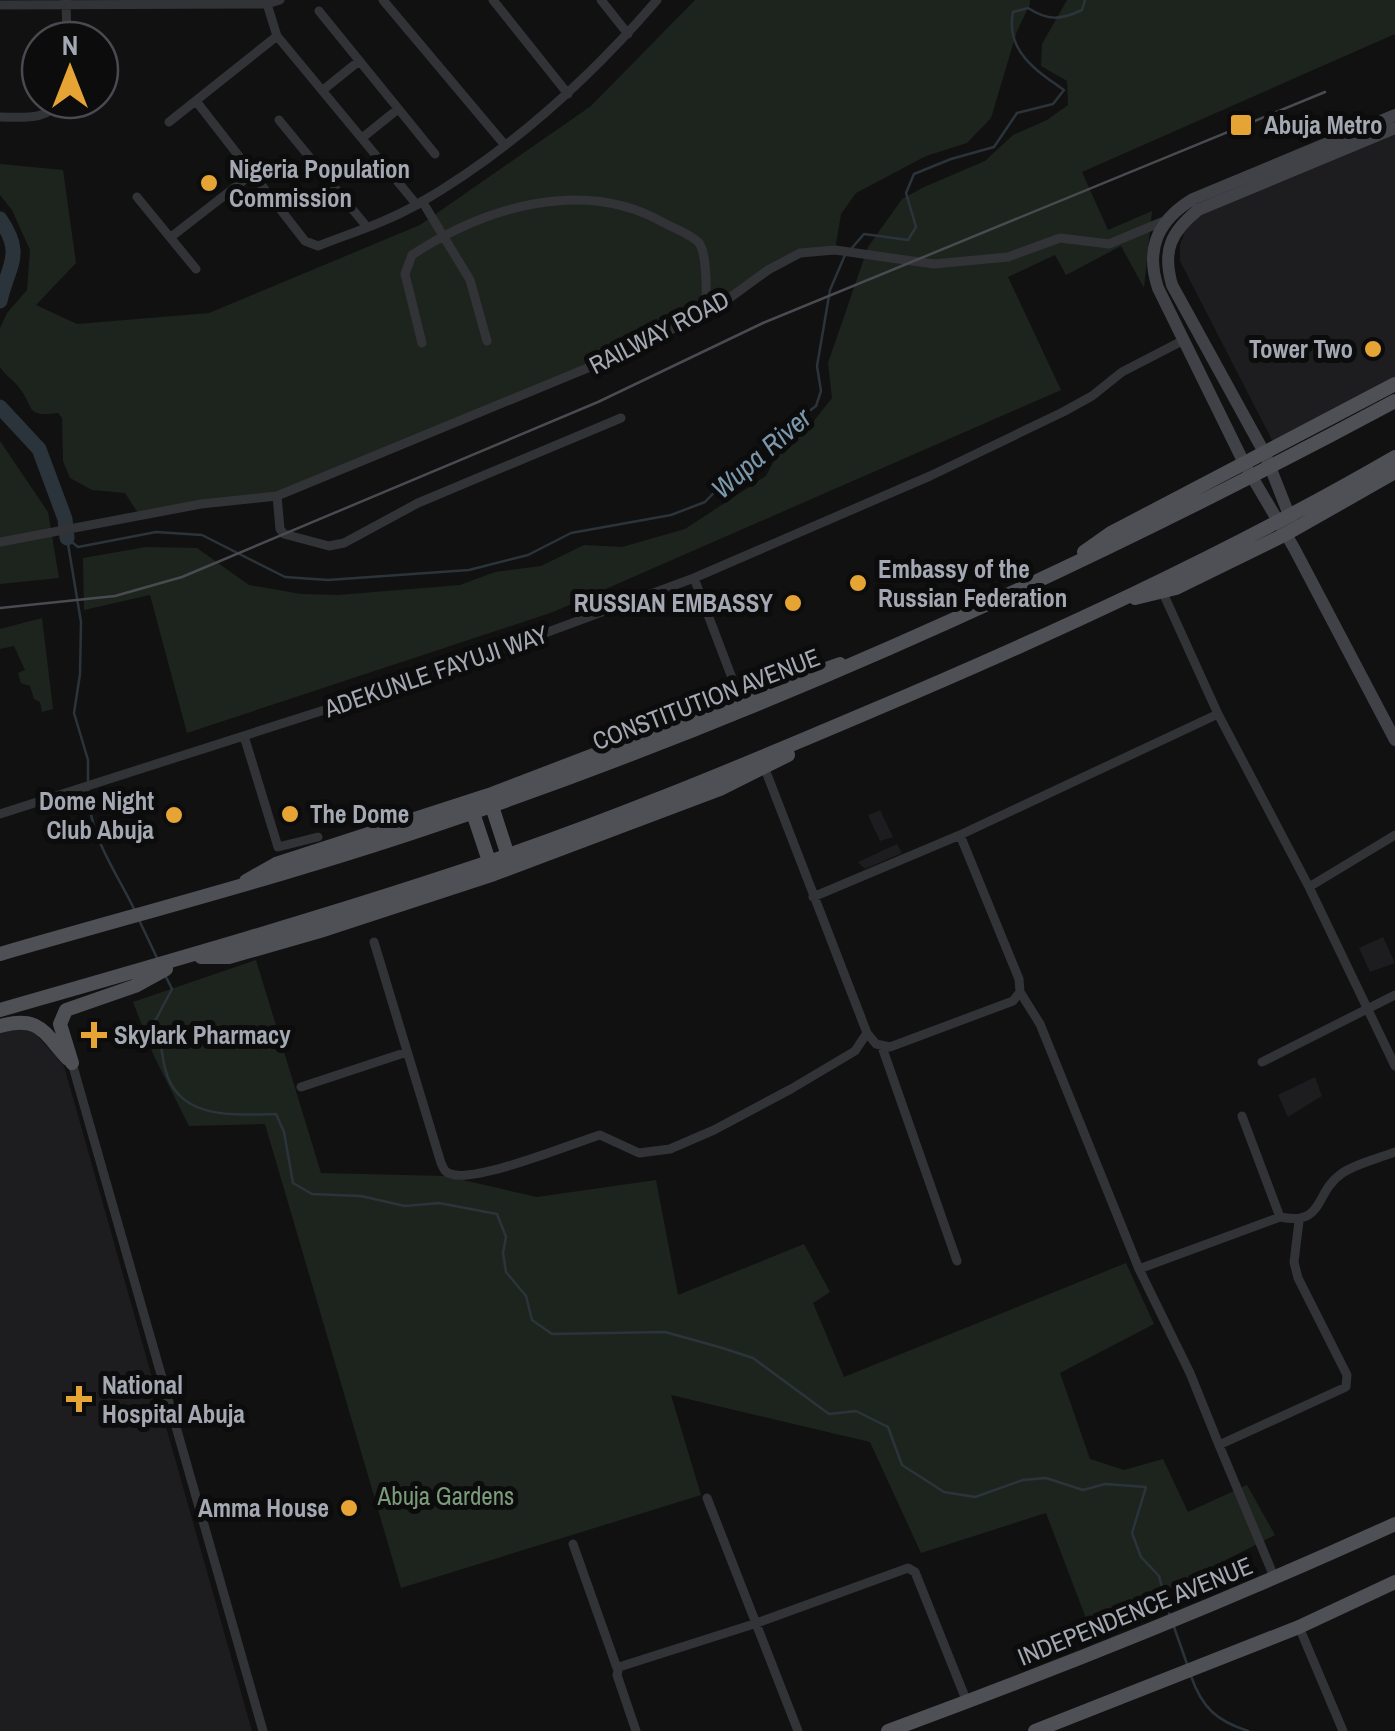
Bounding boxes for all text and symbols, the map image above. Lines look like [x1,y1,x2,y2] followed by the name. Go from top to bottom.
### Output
[20,20,120,120] north arrow
[62,26,78,64] text: N
[1264,108,1382,142] place label: Abuja Metro
[1228,112,1254,138] marker: Abuja Metro
[229,152,410,215] place label: Nigeria Population Commission
[198,172,220,194] marker: Nigeria Population Commission
[583,282,735,382] street label: RAILWAY ROAD
[1249,332,1353,366] place label: Tower Two
[1362,338,1384,360] marker: Tower Two
[703,398,820,507] water label: Wupa River
[878,552,1067,615] place label: Embassy of the Russian Federation
[847,572,869,594] marker: Embassy of the Russian Federation
[574,586,773,620] place label: RUSSIAN EMBASSY
[782,592,804,614] marker: RUSSIAN EMBASSY
[319,617,553,726] street label: ADEKUNLE FAYUJI WAY
[587,640,825,758] street label: CONSTITUTION AVENUE
[39,784,155,847] place label: Dome Night Club Abuja
[310,797,409,831] place label: The Dome
[279,803,301,825] marker: The Dome
[163,804,185,826] marker: Dome Night Club Abuja
[114,1018,291,1052] place label: Skylark Pharmacy
[83,1024,105,1046] marker: Skylark Pharmacy
[102,1368,245,1431] place label: National Hospital Abuja
[66,1386,92,1412] marker: National Hospital Abuja
[377,1479,514,1513] park label: Abuja Gardens
[198,1491,329,1525] place label: Amma House
[338,1497,360,1519] marker: Amma House
[1013,1548,1257,1674] street label: INDEPENDENCE AVENUE

